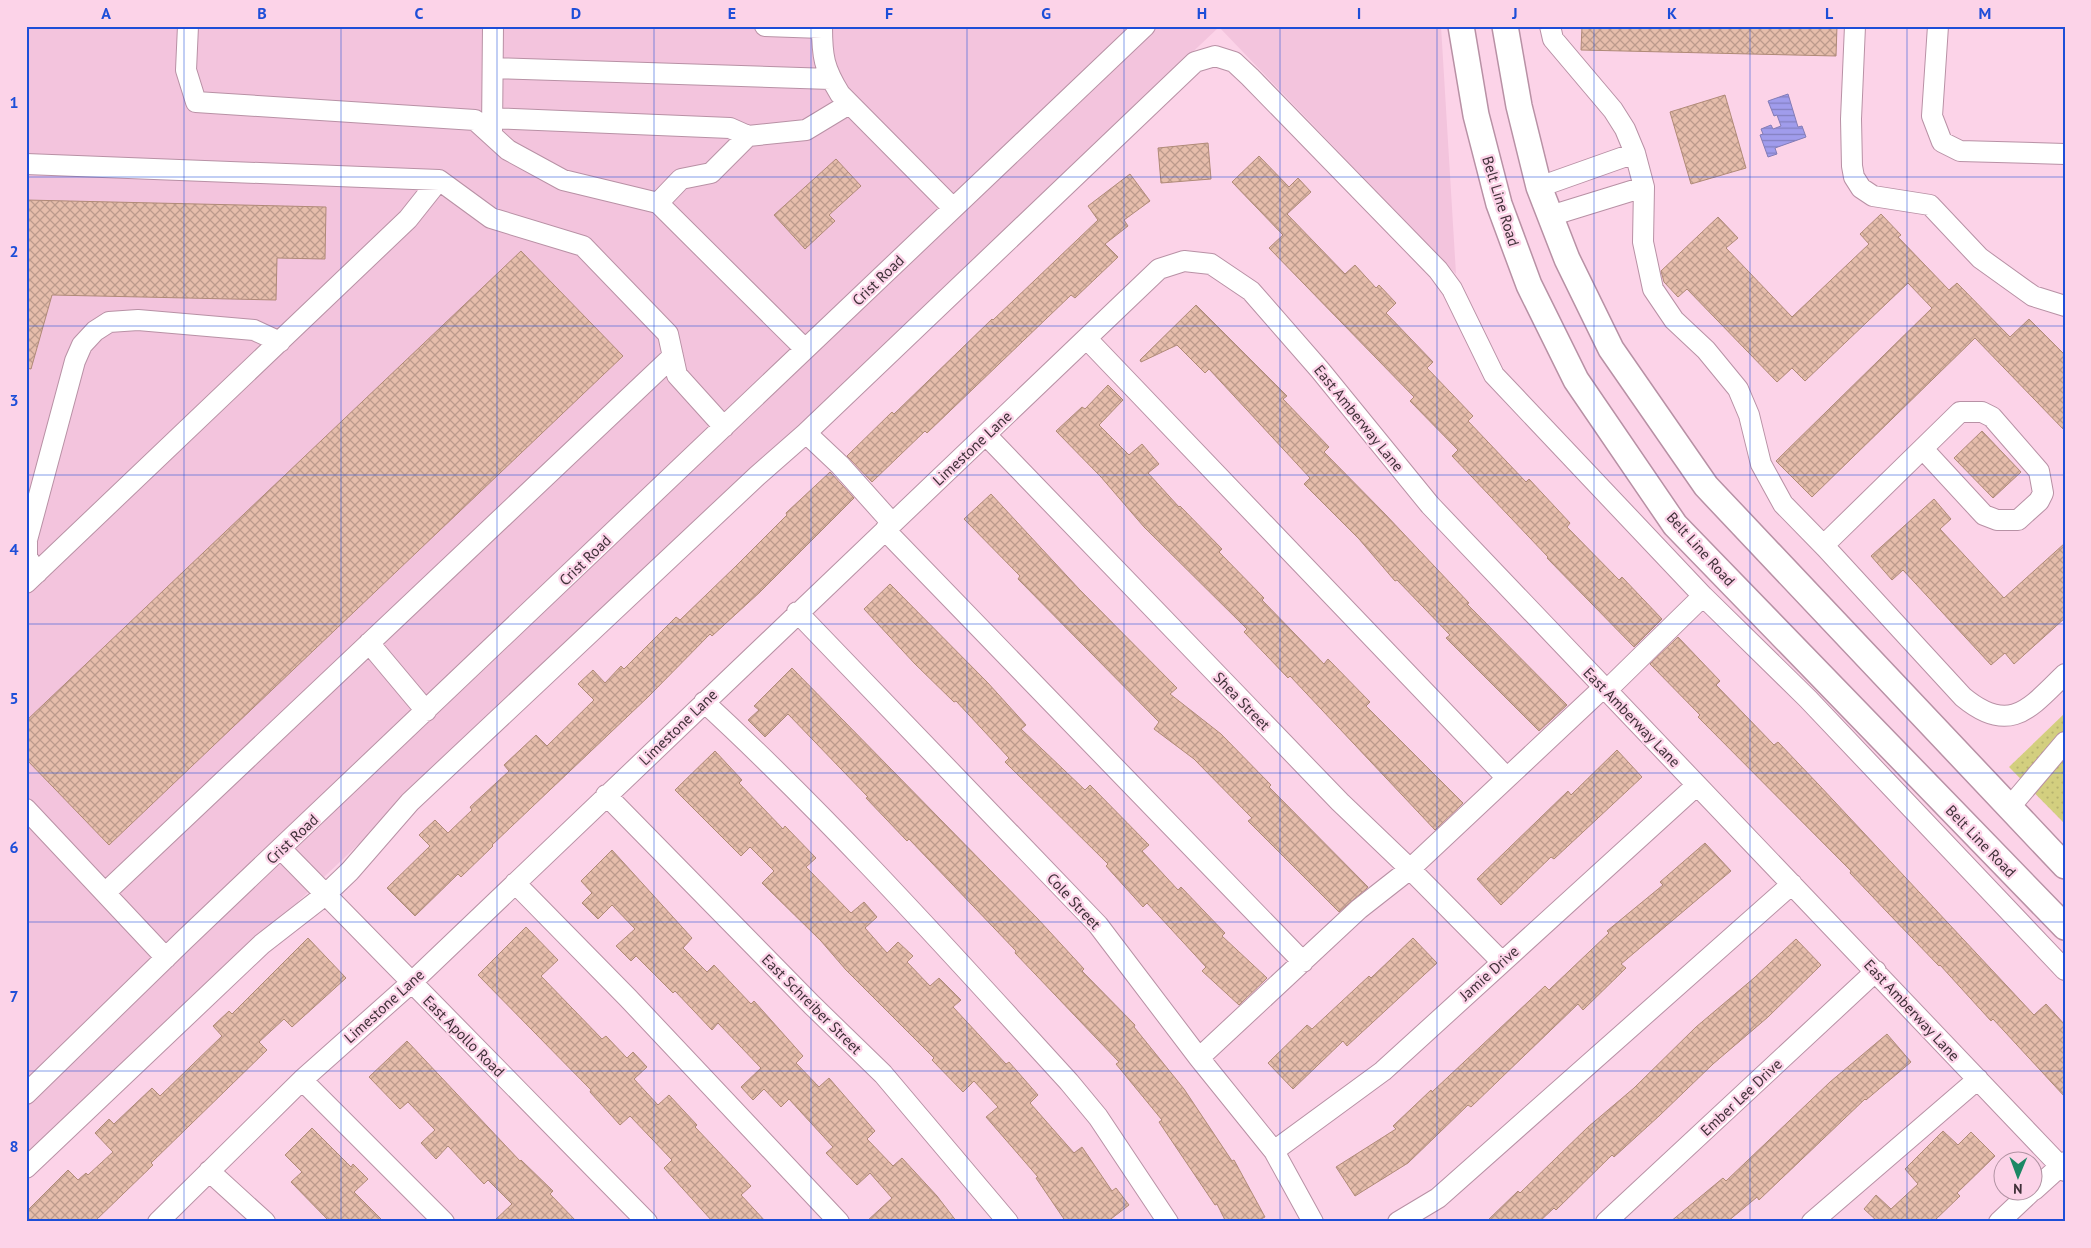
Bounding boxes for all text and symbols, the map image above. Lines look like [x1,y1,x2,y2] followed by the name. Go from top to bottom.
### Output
[101,3,111,23] text: A
[257,3,267,23] text: B
[415,3,424,23] text: C
[571,3,581,23] text: D
[728,3,736,23] text: E
[885,3,893,23] text: F
[1041,3,1051,23] text: G
[1197,3,1207,23] text: H
[1357,3,1361,23] text: I
[1511,3,1518,23] text: J
[1667,3,1677,23] text: K
[1825,3,1834,23] text: L
[1979,3,1991,23] text: M
[9,92,19,112] text: 1
[1478,154,1524,248] street label: Belt Line Road
[9,241,19,261] text: 2
[848,251,908,309] street label: Crist Road
[1310,361,1408,475] street label: East Amberway Lane
[9,390,19,410] text: 3
[928,406,1016,490] street label: Limestone Lane
[1663,508,1739,590] street label: Belt Line Road
[555,531,615,589] street label: Crist Road
[9,539,19,559] text: 4
[1579,663,1685,771] street label: East Amberway Lane
[1210,668,1274,734] street label: Shea Street
[635,685,721,769] street label: Limestone Lane
[9,688,19,708] text: 5
[1942,801,2020,881] street label: Belt Line Road
[262,810,322,868] street label: Crist Road
[9,837,19,857] text: 6
[1043,869,1105,933] street label: Cole Street
[1455,941,1523,1005] street label: Jamie Drive
[758,950,866,1058] street label: East Schreiber Street
[1860,955,1964,1065] street label: East Amberway Lane
[340,965,428,1047] street label: Limestone Lane
[9,986,19,1006] text: 7
[419,991,509,1081] street label: East Apollo Road
[1696,1054,1786,1140] street label: Ember Lee Drive
[9,1136,19,1156] text: 8
[1994,1150,2044,1200] north arrow
[2013,1180,2023,1198] text: N

